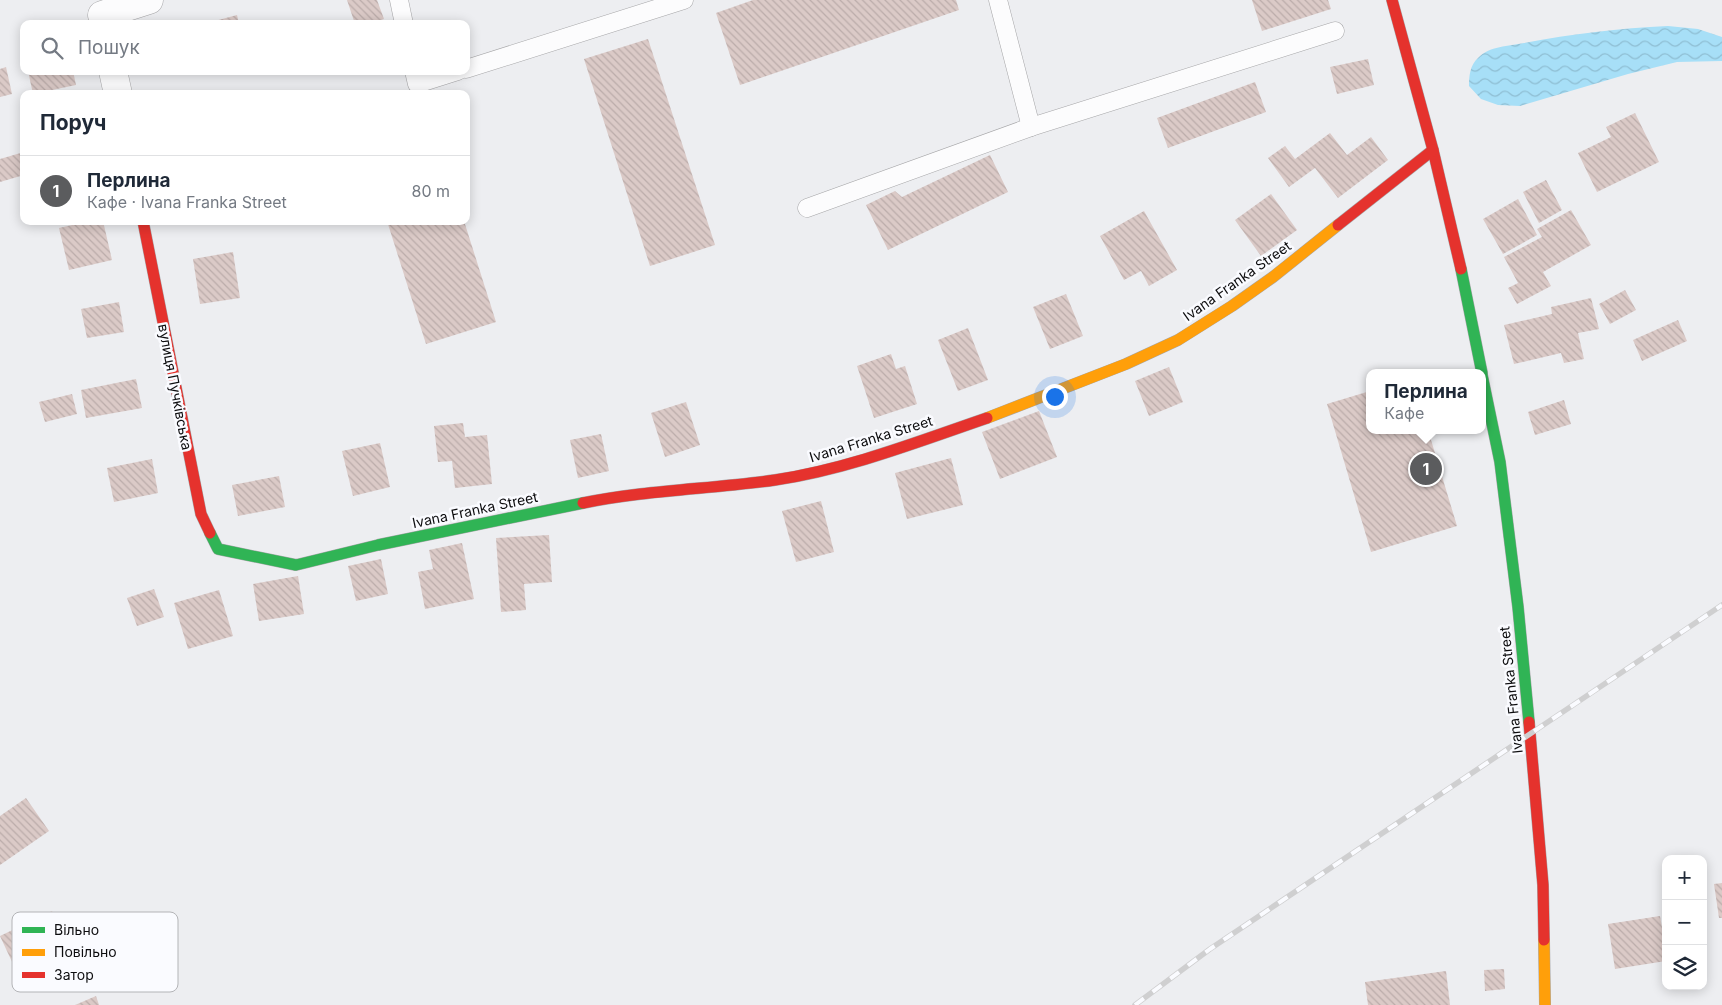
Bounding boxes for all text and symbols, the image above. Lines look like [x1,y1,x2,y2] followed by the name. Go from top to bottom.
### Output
[20,20,470,75] search box
[38,34,66,62] icon: search
[78,36,140,59] text: Пошук
[40,110,107,135] text: Поруч
[87,169,171,192] text: Перлина
[53,181,59,201] text: 1
[411,181,450,201] text: 80 m
[87,192,287,212] text: Кафе · Ivana Franka Street
[1179,237,1294,324] street label: Ivana Franka Street
[155,322,196,451] street label: вулиця Пучківська
[1366,369,1486,434] popup
[1384,380,1468,403] text: Перлина
[1042,384,1068,410] your location
[1384,403,1424,423] text: Кафе
[807,412,935,465] street label: Ivana Franka Street
[1410,450,1442,488] pin: 1
[411,488,540,531] street label: Ivana Franka Street
[1495,625,1526,754] street label: Ivana Franka Street
[1662,855,1707,990] map controls
[1662,855,1707,900] button: +
[1662,900,1707,945] button: −
[12,912,178,992] legend
[54,921,99,938] text: Вільно
[54,943,117,960] text: Повільно
[1662,945,1707,990] button: layers
[54,966,94,983] text: Затор

